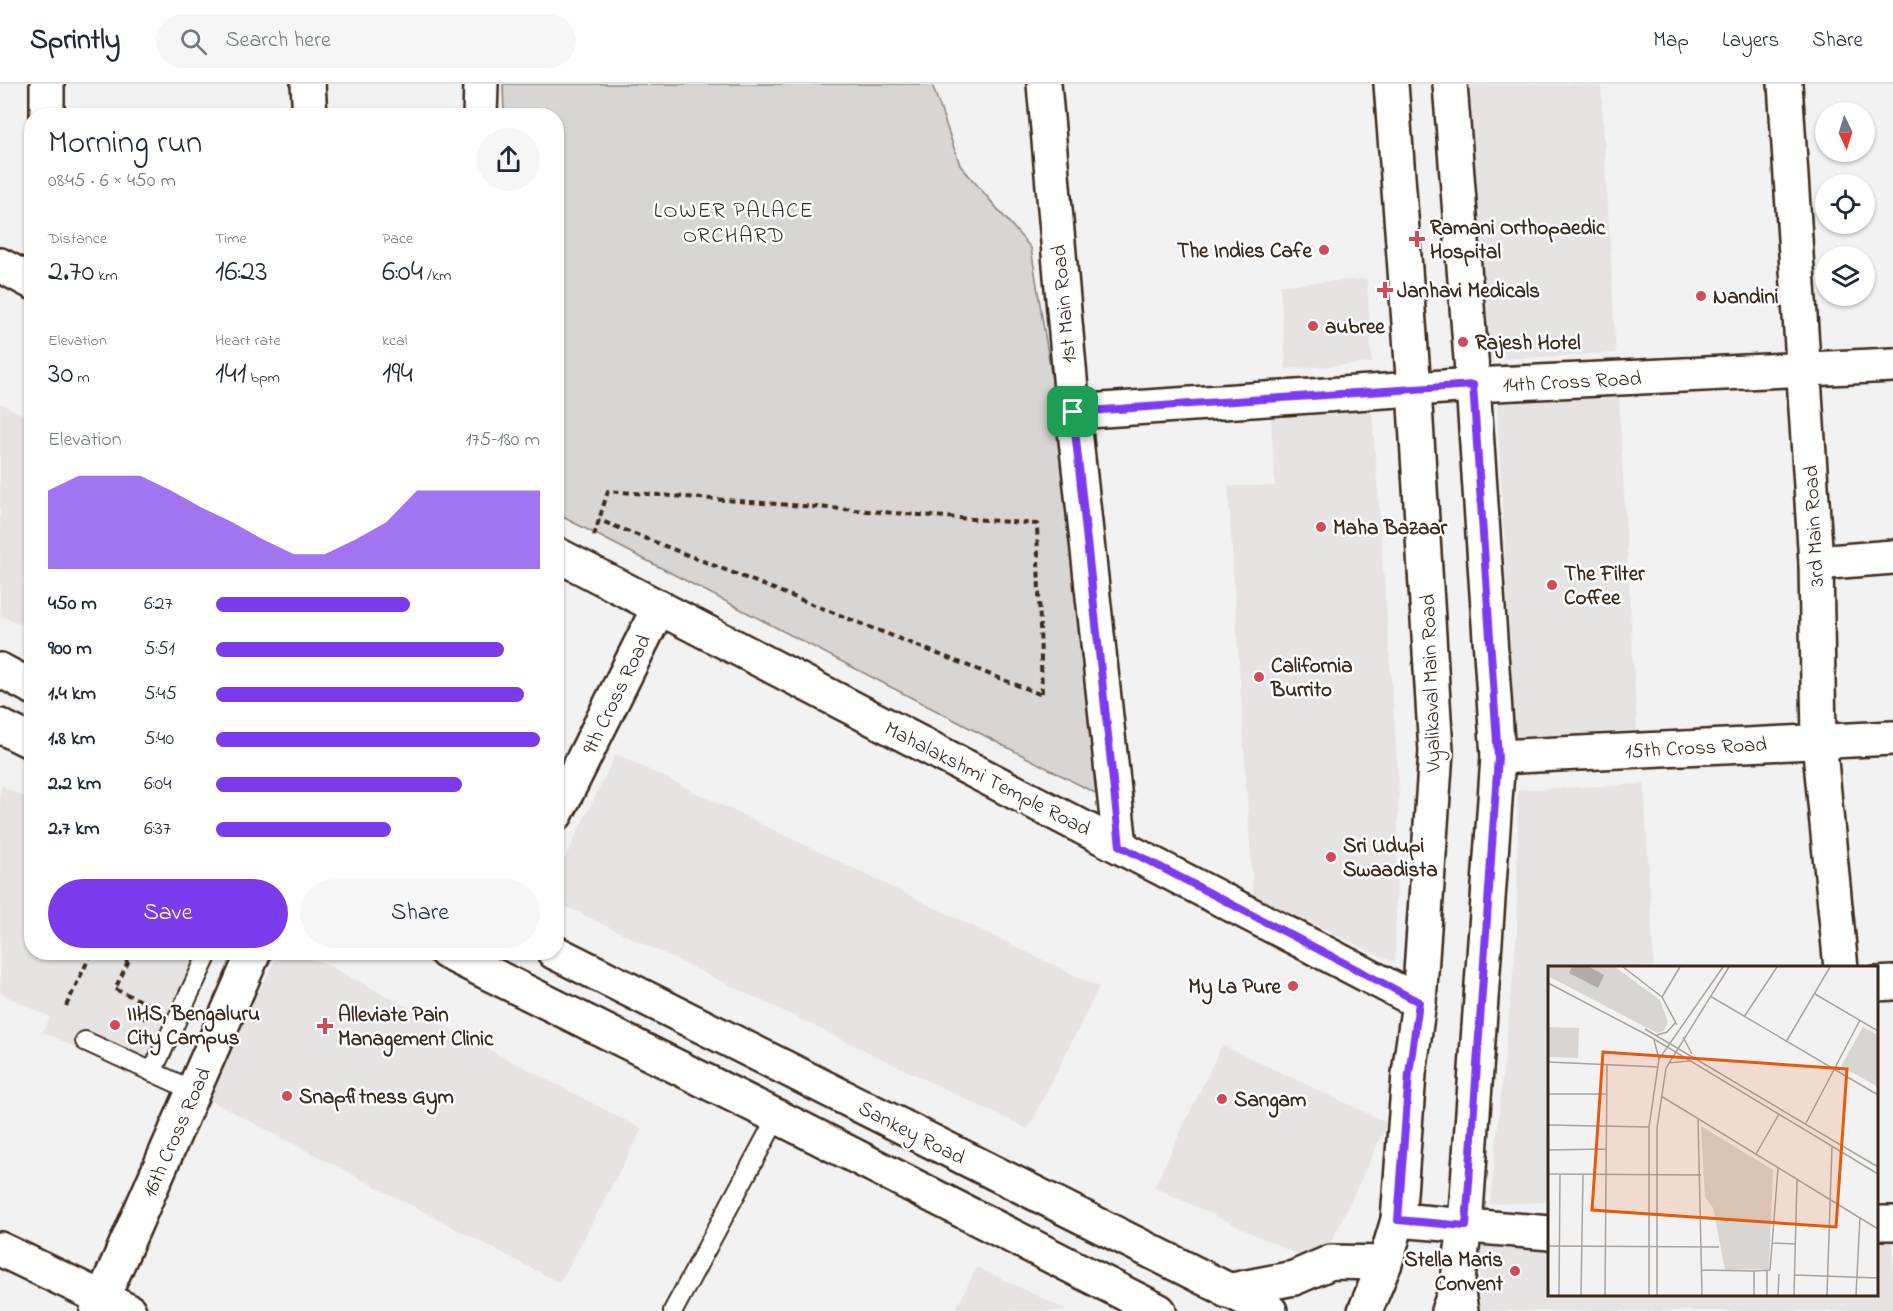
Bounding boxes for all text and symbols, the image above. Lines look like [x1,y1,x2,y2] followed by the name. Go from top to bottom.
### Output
[156,14,576,68] search box
[30,21,120,62] text: Sprintly
[177,25,210,58] icon: search
[225,25,331,57] text: Search here
[1653,26,1689,56] text: Map
[1722,26,1779,56] text: Layers
[1812,26,1863,56] text: Share
[1815,102,1875,162] north arrow
[1815,102,1875,306] map controls
[48,120,202,168] text: Morning run
[477,128,540,191] button: share
[48,167,176,196] text: 08:45 · 6 × 450 m
[1815,174,1875,234] button: locate
[654,196,814,253] district label: LOWER PALACE ORCHARD
[1430,214,1606,268] place label: Ramani Orthopaedic Hospital
[48,227,107,251] text: Distance
[215,227,247,251] text: Time
[382,227,413,251] text: Pace
[1408,230,1426,248] marker: Ramani Orthopaedic Hospital
[1177,237,1313,267] place label: The Indies Cafe
[1045,243,1085,364] street label: 1st Main Road
[1317,243,1331,257] marker: The Indies Cafe
[1815,246,1875,306] button: layers
[48,251,94,295] text: 2.70
[215,251,268,295] text: 16:23
[382,251,423,295] text: 6:04
[94,264,118,288] text: km
[423,264,451,288] text: /km
[1397,277,1540,307] place label: Janhavi Medicals
[1378,283,1392,297] marker: Janhavi Medicals
[1713,283,1779,313] place label: Nandini
[1694,289,1708,303] marker: Nandini
[1325,313,1385,343] place label: aubree
[1306,319,1320,333] marker: aubree
[48,329,107,353] text: Elevation
[215,329,281,353] text: Heart rate
[382,329,407,353] text: kcal
[1475,329,1581,359] place label: Rajesh Hotel
[1456,335,1470,349] marker: Rajesh Hotel
[48,353,73,397] text: 30
[215,353,246,397] text: 141
[382,353,413,397] text: 194
[1502,364,1642,402] street label: 14th Cross Road
[73,366,90,390] text: m
[246,366,280,390] text: bpm
[1047,386,1098,437] pin
[1056,395,1089,428] icon: arrive
[48,426,122,455] text: Elevation
[465,426,540,455] text: 175–180 m
[1797,464,1833,587] street label: 3rd Main Road
[1333,514,1448,544] place label: Maha Bazaar
[1314,520,1328,534] marker: Maha Bazaar
[1564,560,1645,614] place label: The Filter Coffee
[1545,578,1559,592] marker: The Filter Coffee
[48,590,97,619] text: 450 m
[144,590,173,619] text: 6:27
[1414,593,1452,773] street label: Vyalikaval Main Road
[576,630,660,760] street label: 9th Cross Road
[48,635,92,664] text: 900 m
[144,635,175,664] text: 5:51
[1270,652,1353,706] place label: California Burrito
[1252,670,1266,684] marker: California Burrito
[48,680,96,709] text: 1.4 km
[144,680,177,709] text: 5:45
[879,715,1096,845] street label: Mahalakshmi Temple Road
[48,725,95,754] text: 1.8 km
[144,725,174,754] text: 5:40
[1624,730,1768,768] street label: 15th Cross Road
[48,770,101,799] text: 2.2 km
[144,770,171,799] text: 6:04
[48,815,100,844] text: 2.7 km
[144,815,171,844] text: 6:37
[1343,832,1438,886] place label: Sri Udupi Swaadista
[1324,850,1338,864] marker: Sri Udupi Swaadista
[48,879,288,948] button: Save
[300,879,540,948] button: Share
[1548,966,1878,1296] inset map
[1188,973,1282,1005] place label: My La Pure
[1286,979,1300,993] marker: My La Pure
[127,1000,260,1056] place label: IIHS, Bengaluru City Campus
[338,1001,494,1057] place label: Alleviate Pain Management Clinic
[316,1017,334,1035] marker: Alleviate Pain Management Clinic
[108,1018,122,1032] marker: IIHS, Bengaluru City Campus
[136,1063,220,1203] street label: 16th Cross Road
[299,1083,454,1115] place label: Snapfitness Gym
[1234,1086,1306,1118] place label: Sangam
[280,1089,294,1103] marker: Snapfitness Gym
[1215,1092,1229,1106] marker: Sangam
[852,1094,970,1175] street label: Sankey Road
[1404,1246,1504,1300] place label: Stella Maris Convent
[1508,1264,1522,1278] marker: Stella Maris Convent

